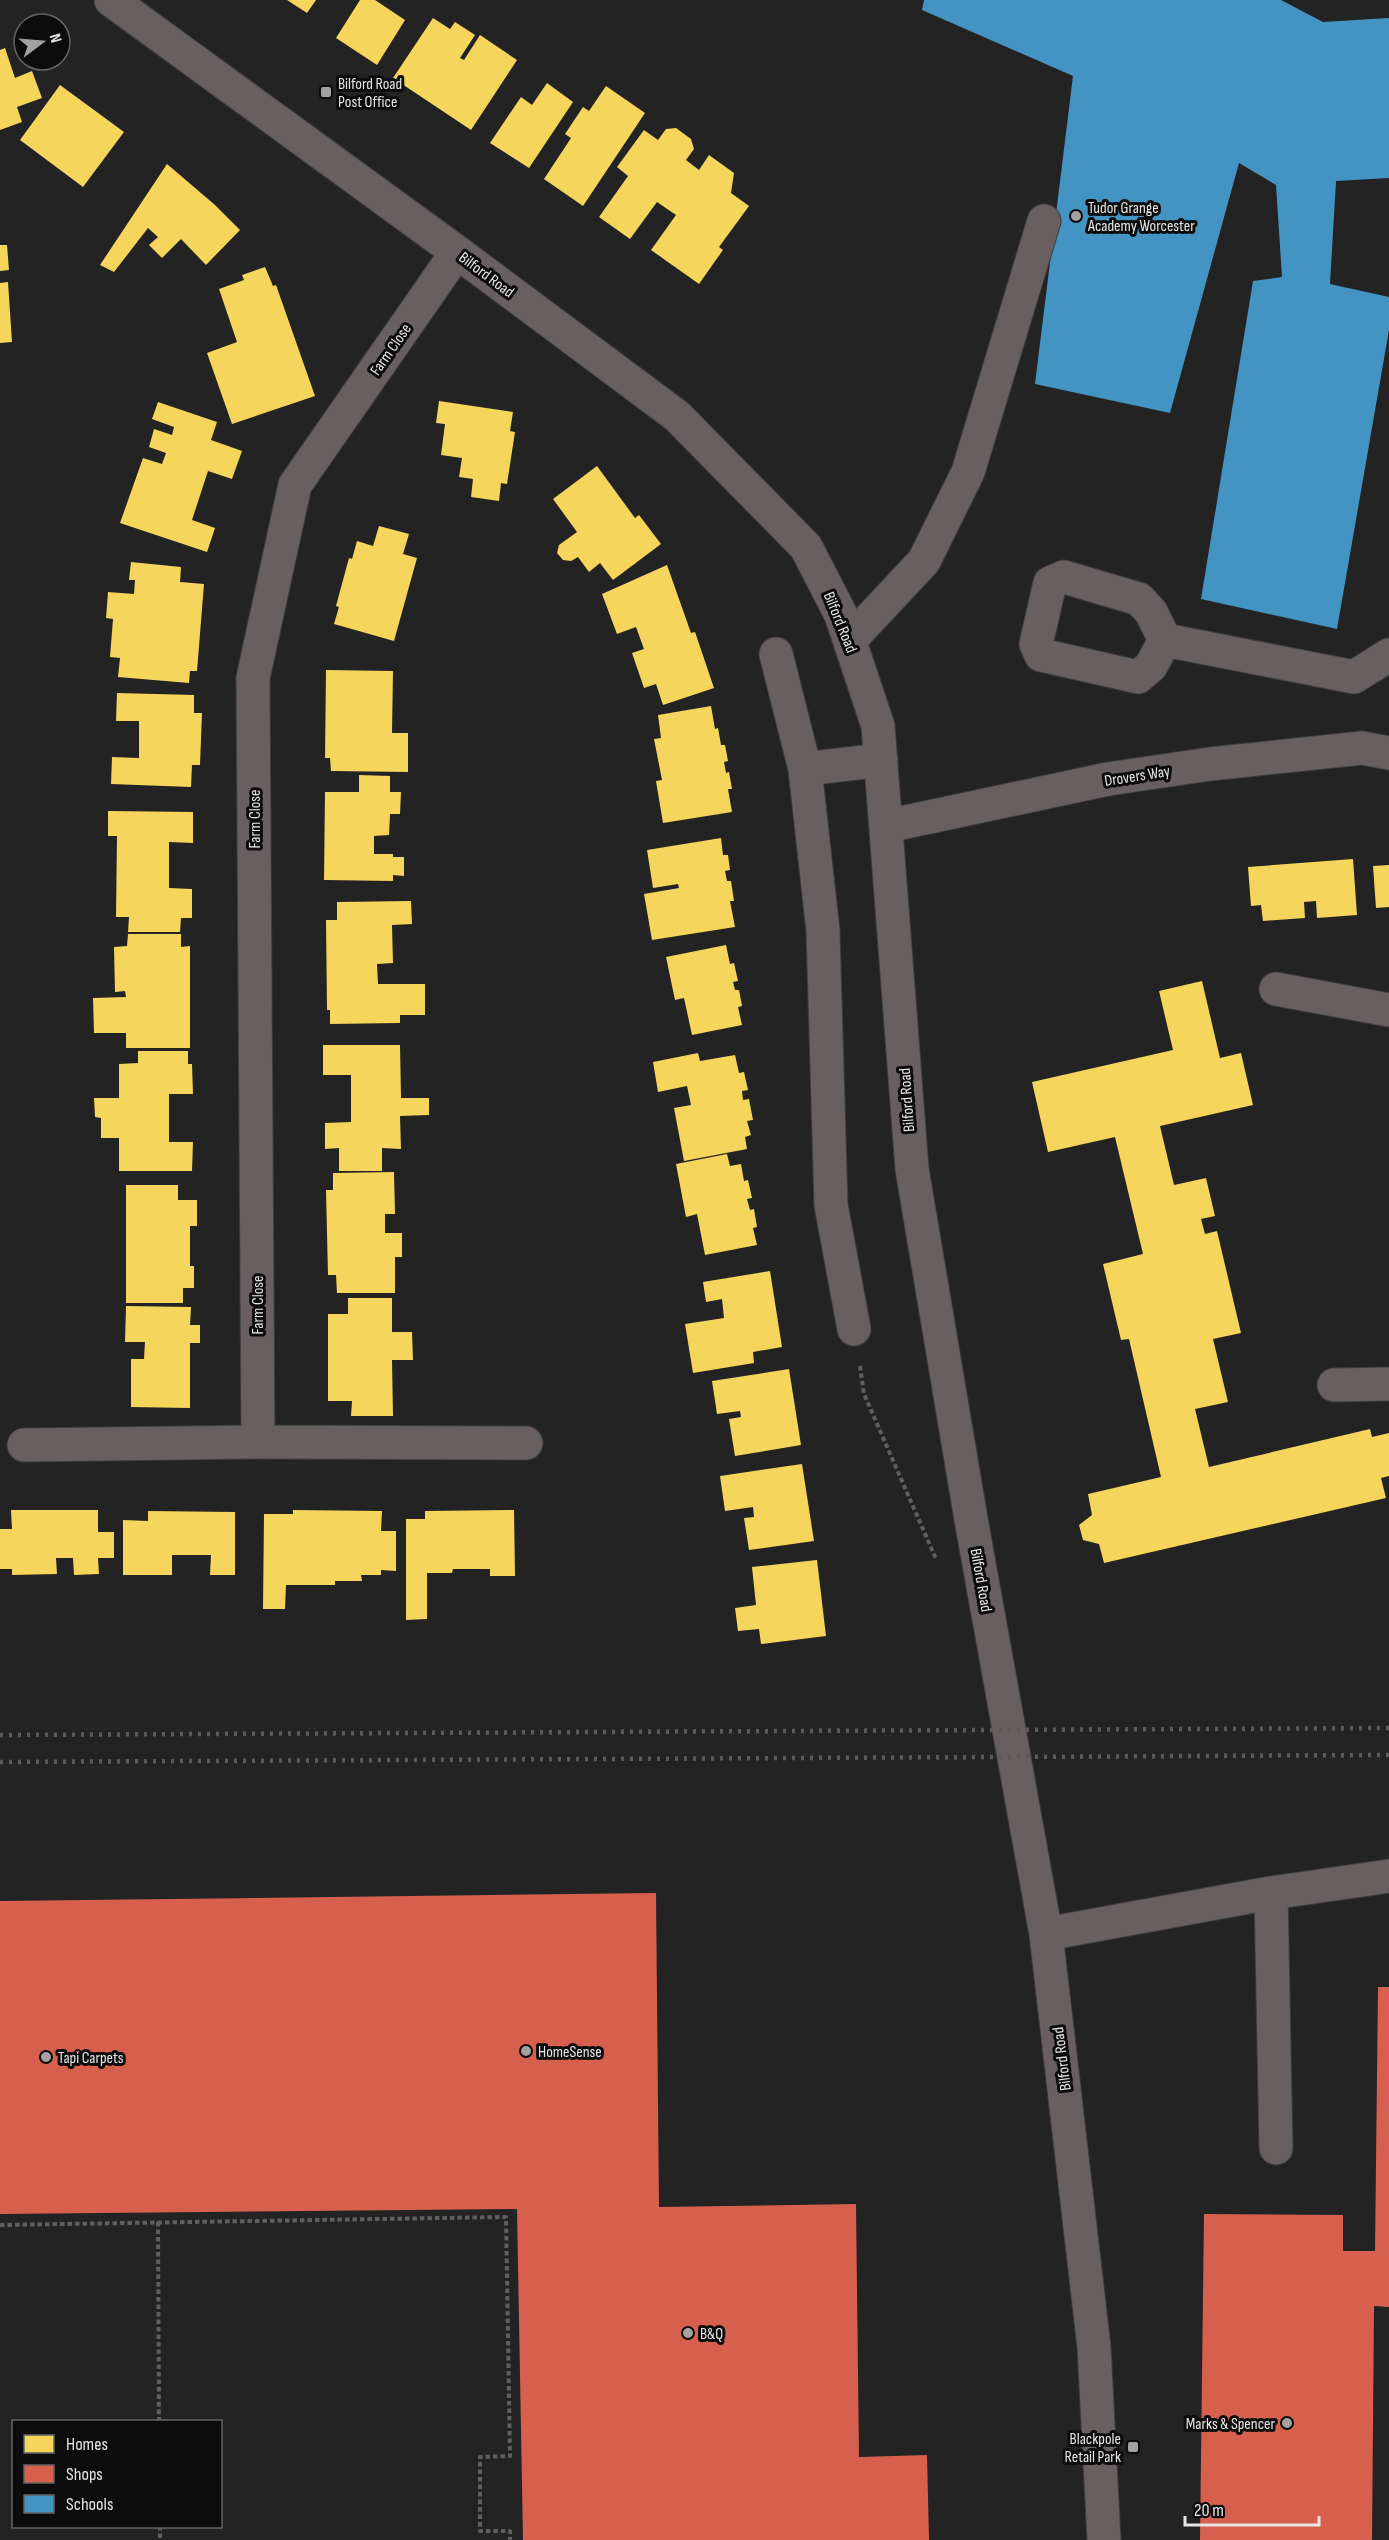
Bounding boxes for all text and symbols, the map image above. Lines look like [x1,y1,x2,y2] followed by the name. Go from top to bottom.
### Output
[12,12,72,72] north arrow
[45,32,65,45] text: N
[338,75,402,112] place label: Bilford Road Post Office
[319,85,333,99] marker: Bilford Road Post Office
[1087,199,1195,236] place label: Tudor Grange Academy Worcester
[1069,209,1083,223] marker: Tudor Grange Academy Worcester
[455,248,517,302] street label: Bilford Road
[367,320,416,379] street label: Farm Close
[819,589,860,656] street label: Bilford Road
[1103,762,1171,791] street label: Drovers Way
[246,790,265,848] street label: Farm Close
[896,1067,919,1133] street label: Bilford Road
[249,1276,268,1334] street label: Farm Close
[966,1547,995,1614] street label: Bilford Road
[1049,2026,1076,2092] street label: Bilford Road
[538,2043,602,2062] place label: HomeSense
[519,2044,533,2058] marker: HomeSense
[58,2049,124,2068] place label: Tapi Carpets
[39,2050,53,2064] marker: Tapi Carpets
[700,2325,723,2344] place label: B&Q
[681,2326,695,2340] marker: B&Q
[1186,2415,1275,2434] place label: Marks & Spencer
[1280,2416,1294,2430] marker: Marks & Spencer
[12,2420,222,2528] legend
[1065,2430,1121,2467] place label: Blackpole Retail Park
[66,2434,108,2455] text: Homes
[1126,2440,1140,2454] marker: Blackpole Retail Park
[66,2464,103,2485] text: Shops
[1185,2489,1318,2527] scale bar
[66,2494,113,2515] text: Schools
[1194,2500,1224,2521] text: 20 m

